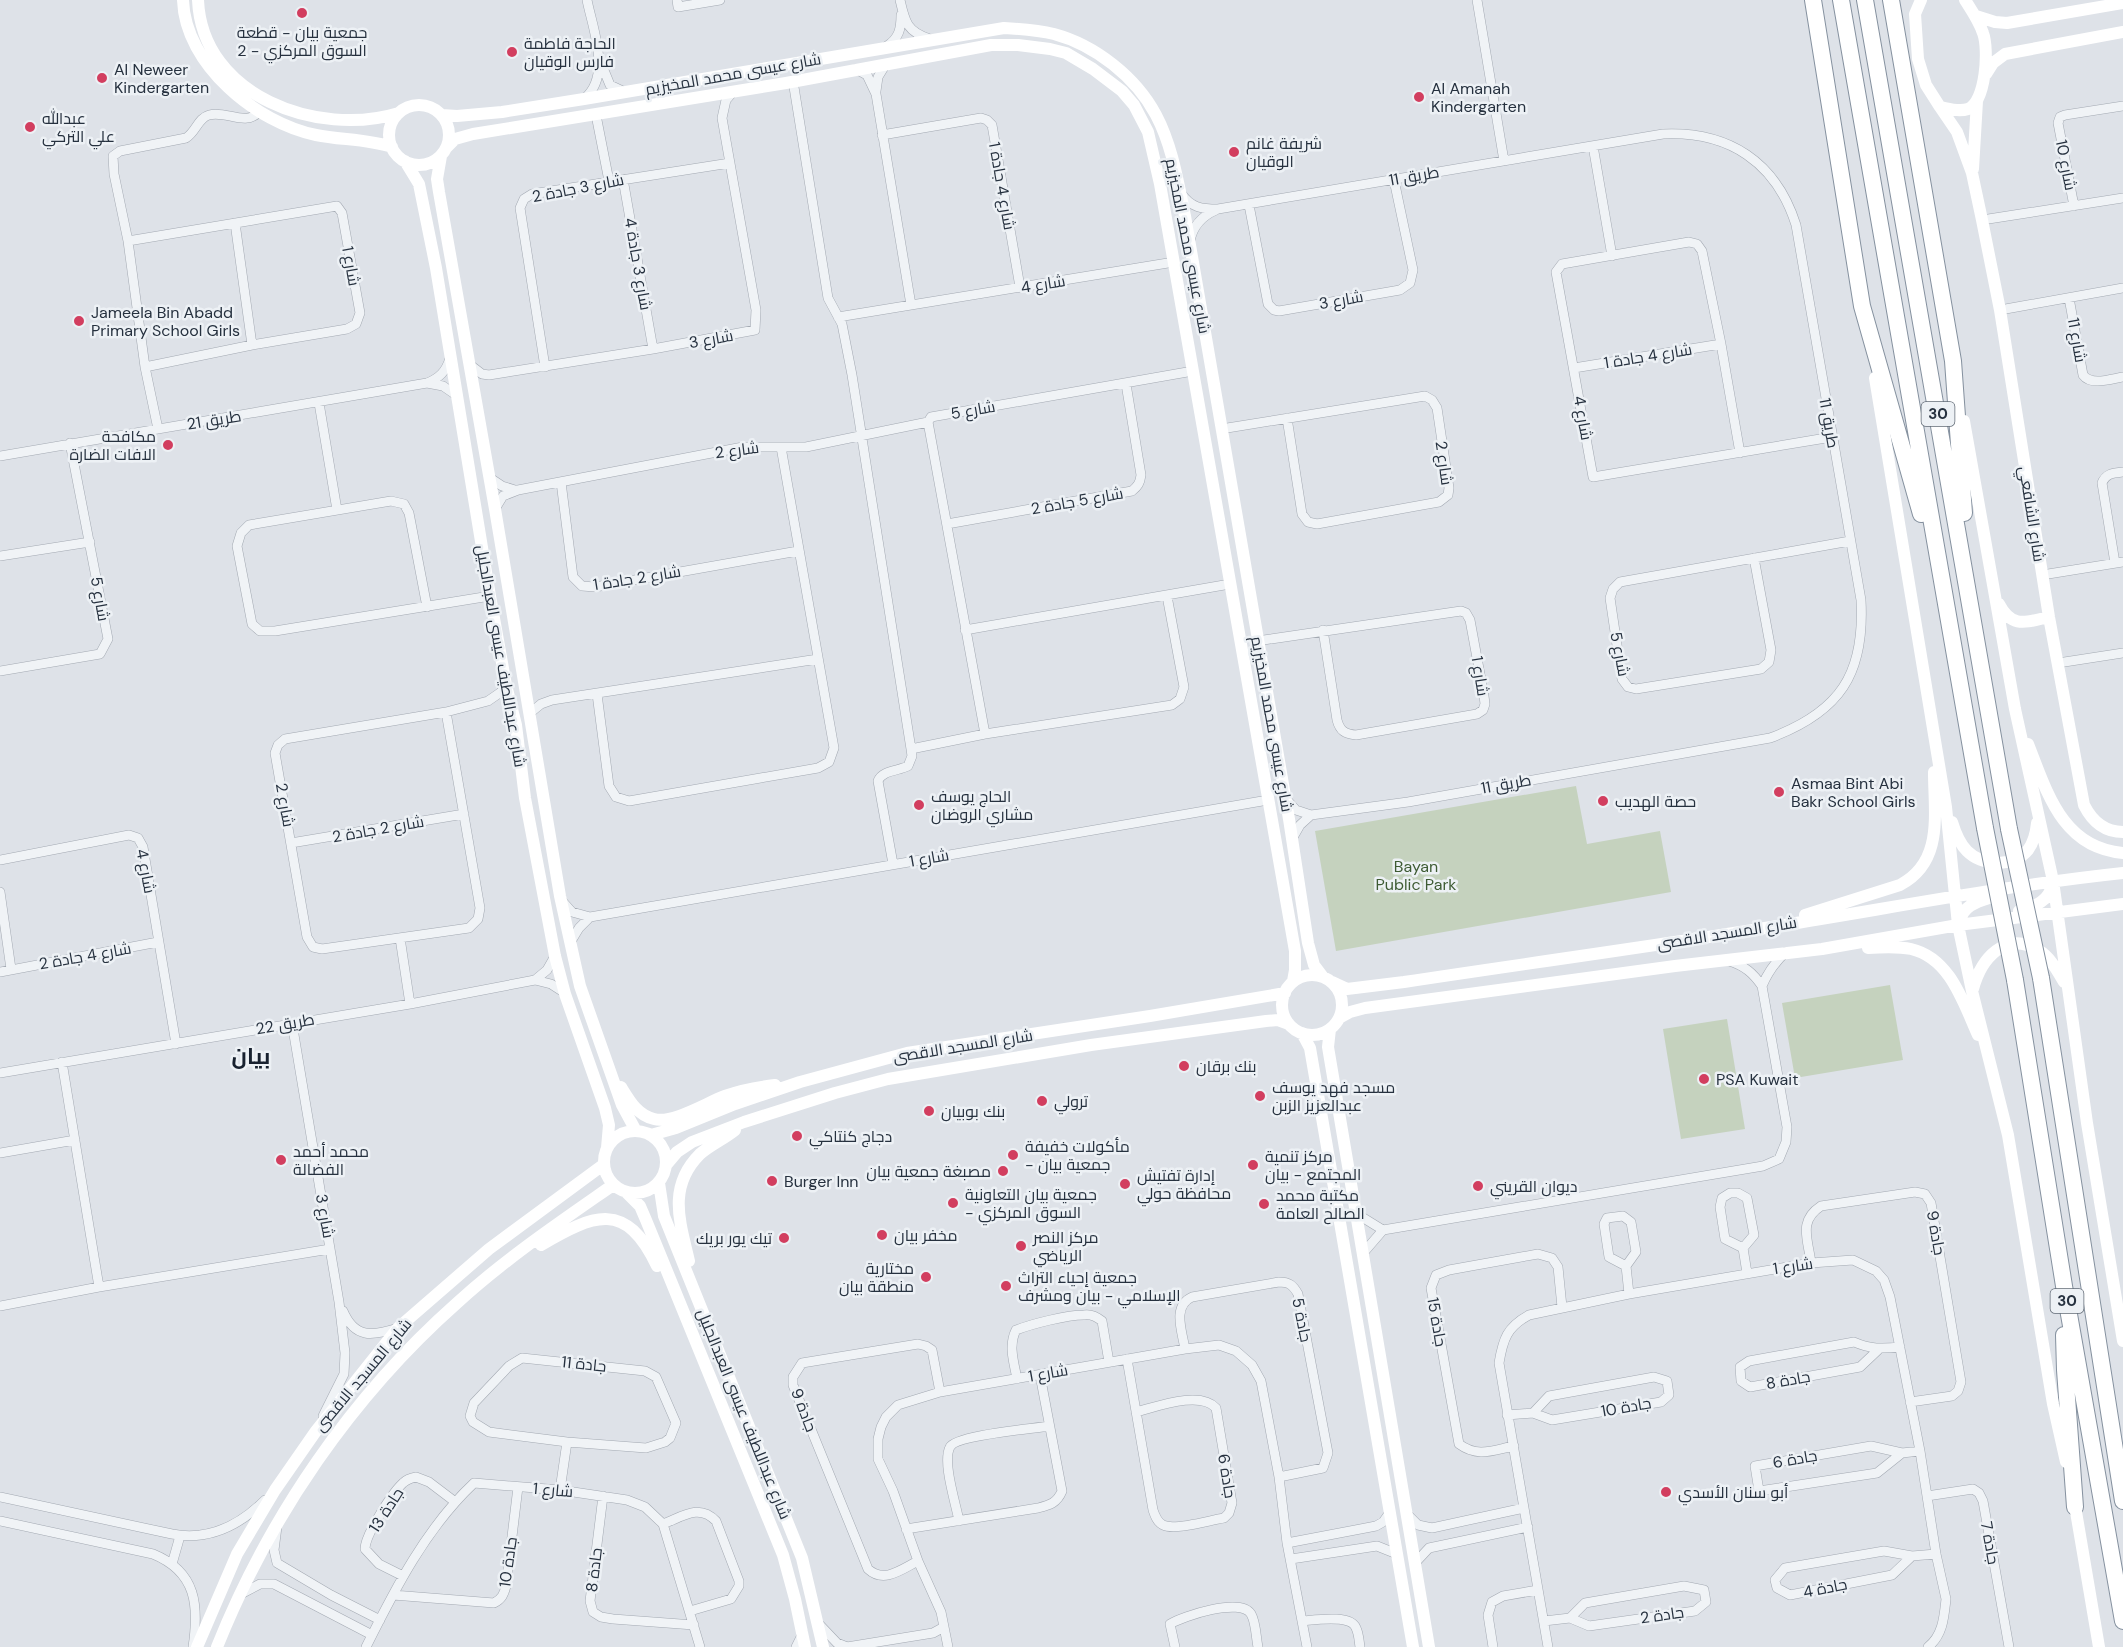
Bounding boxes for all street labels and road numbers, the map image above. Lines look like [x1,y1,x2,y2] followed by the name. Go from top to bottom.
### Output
[643,48,823,101] street label: شارع عيسى محمد المخيزيم
[2050,138,2081,192] street label: شارع 10
[983,140,1020,232] street label: شارع 4 جادة 1
[1160,156,1215,336] street label: شارع عيسى محمد المخيزيم
[1387,161,1441,191] street label: طريق 11
[530,169,626,208] street label: شارع 3 جادة 2
[619,216,656,312] street label: شارع 3 جادة 4
[336,244,365,288] street label: شارع 1
[1019,270,1067,299] street label: شارع 4
[1317,286,1365,315] street label: شارع 3
[2062,316,2091,364] street label: شارع 11
[687,325,735,354] street label: شارع 3
[1602,339,1694,374] street label: شارع 4 جادة 1
[1568,394,1597,442] street label: شارع 4
[949,396,997,425] street label: شارع 5
[1814,396,1844,450] street label: طريق 11
[1922,402,1954,426] road number: 30
[185,405,243,435] street label: طريق 21
[714,437,760,464] street label: شارع 2
[1430,440,1457,487] street label: شارع 2
[2011,465,2050,564] street label: شارع الشافعي
[1029,483,1125,520] street label: شارع 5 جادة 2
[470,543,531,769] street label: شارع عبداللطيف عيسى العبدالجليل
[592,561,683,596] street label: شارع 2 جادة 1
[85,575,114,623] street label: شارع 5
[1604,630,1635,678] street label: شارع 5
[1245,634,1298,814] street label: شارع عيسى محمد المخيزيم
[1465,654,1494,698] street label: شارع 1
[1479,769,1533,799] street label: طريق 11
[270,781,299,829] street label: شارع 2
[330,811,426,848] street label: شارع 2 جادة 2
[907,844,951,873] street label: شارع 1
[130,847,161,895] street label: شارع 4
[1656,912,1799,955] street label: شارع المسجد الاقصى
[37,938,133,975] street label: شارع 4 جادة 2
[254,1009,316,1039] street label: طريق 22
[892,1025,1035,1068] street label: شارع المسجد الاقصى
[310,1192,339,1240] street label: شارع 3
[1922,1209,1950,1257] street label: جادة 9
[1772,1253,1815,1280] street label: شارع 1
[2050,1289,2084,1313] road number: 30
[1287,1296,1317,1344] street label: جادة 5
[1422,1296,1452,1348] street label: جادة 15
[691,1306,796,1523] street label: شارع عبداللطيف عيسى العبدالجليل
[310,1314,417,1436] street label: شارع المسجد الاقصى
[561,1351,607,1377] street label: جادة 11
[1026,1359,1070,1388] street label: شارع 1
[1764,1366,1812,1394] street label: جادة 8
[786,1385,822,1435] street label: جادة 9
[1599,1392,1653,1422] street label: جادة 10
[1771,1445,1819,1473] street label: جادة 6
[1213,1452,1241,1500] street label: جادة 6
[532,1478,574,1503] street label: شارع 1
[364,1484,408,1536] street label: جادة 13
[1976,1520,2004,1566] street label: جادة 7
[494,1535,522,1589] street label: جادة 10
[581,1547,607,1593] street label: جادة 8
[1801,1573,1849,1603] street label: جادة 4
[1639,1602,1685,1628] street label: جادة 2

